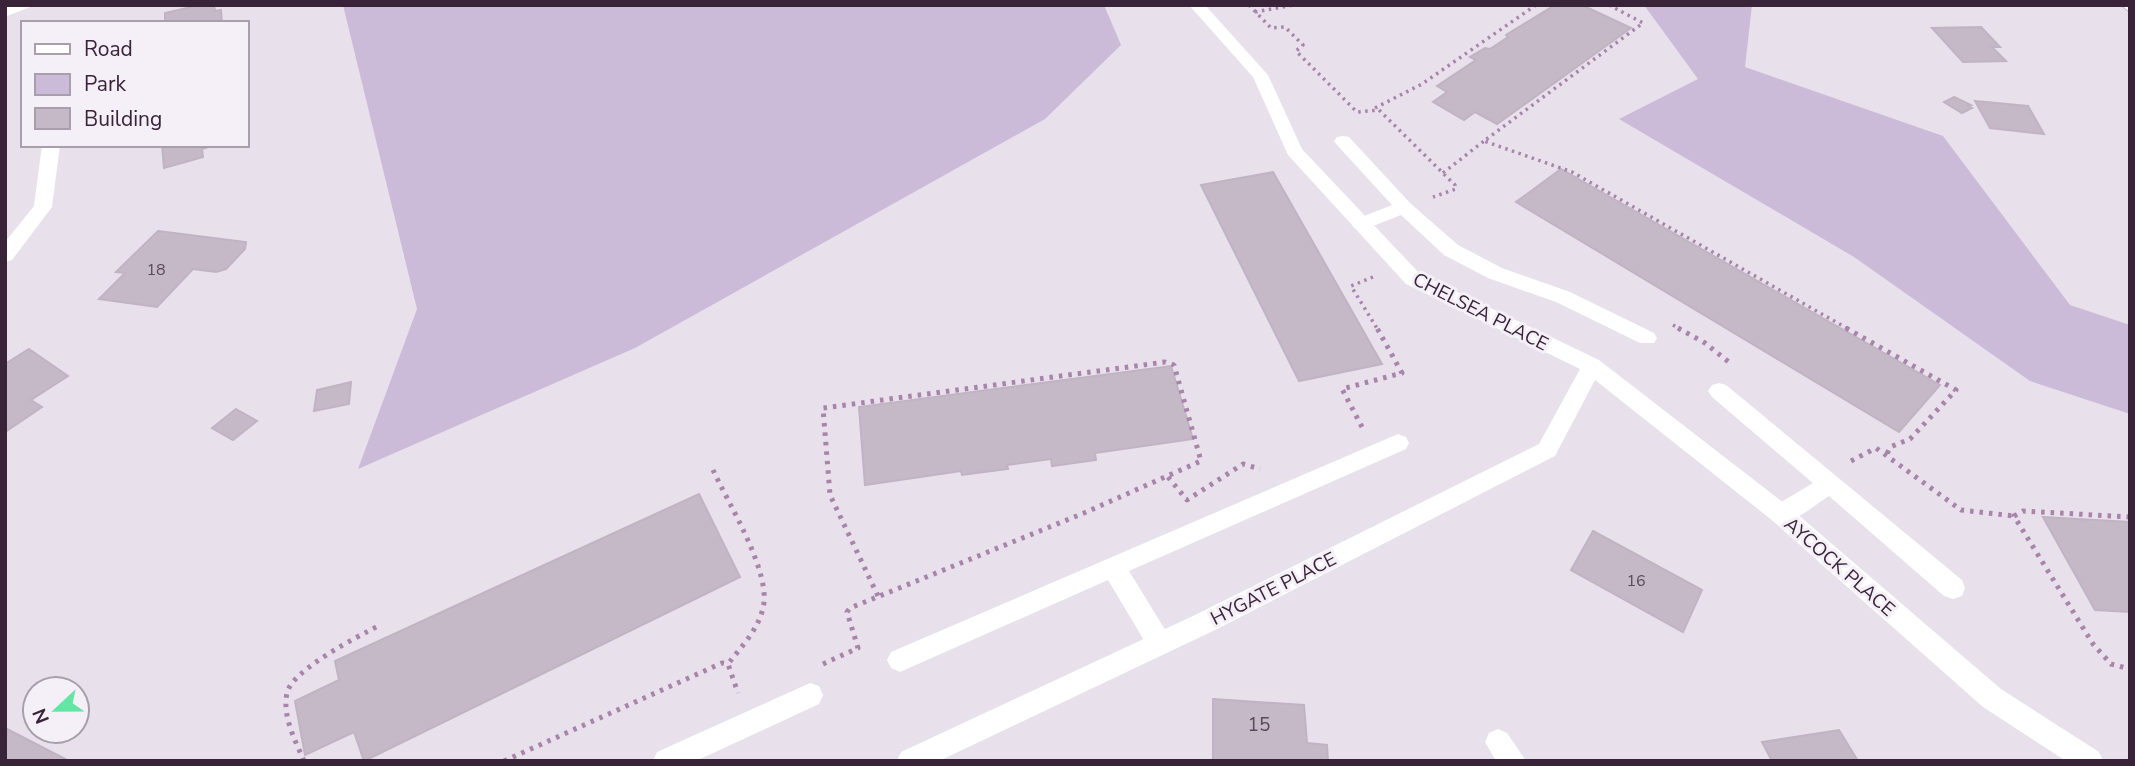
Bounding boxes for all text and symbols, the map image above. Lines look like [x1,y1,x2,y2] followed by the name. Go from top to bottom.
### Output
[21,21,248,147] legend
[84,35,133,63] text: Road
[84,70,126,98] text: Park
[84,105,162,133] text: Building
[146,259,166,281] house number: 18
[1408,266,1553,357] street label: CHELSEA PLACE
[1778,511,1900,622] street label: AYCOCK PLACE
[1206,546,1341,632] street label: HYGATE PLACE
[1626,570,1646,592] house number: 16
[21,675,91,745] north arrow
[26,705,56,727] text: N
[1248,712,1270,738] house number: 15

